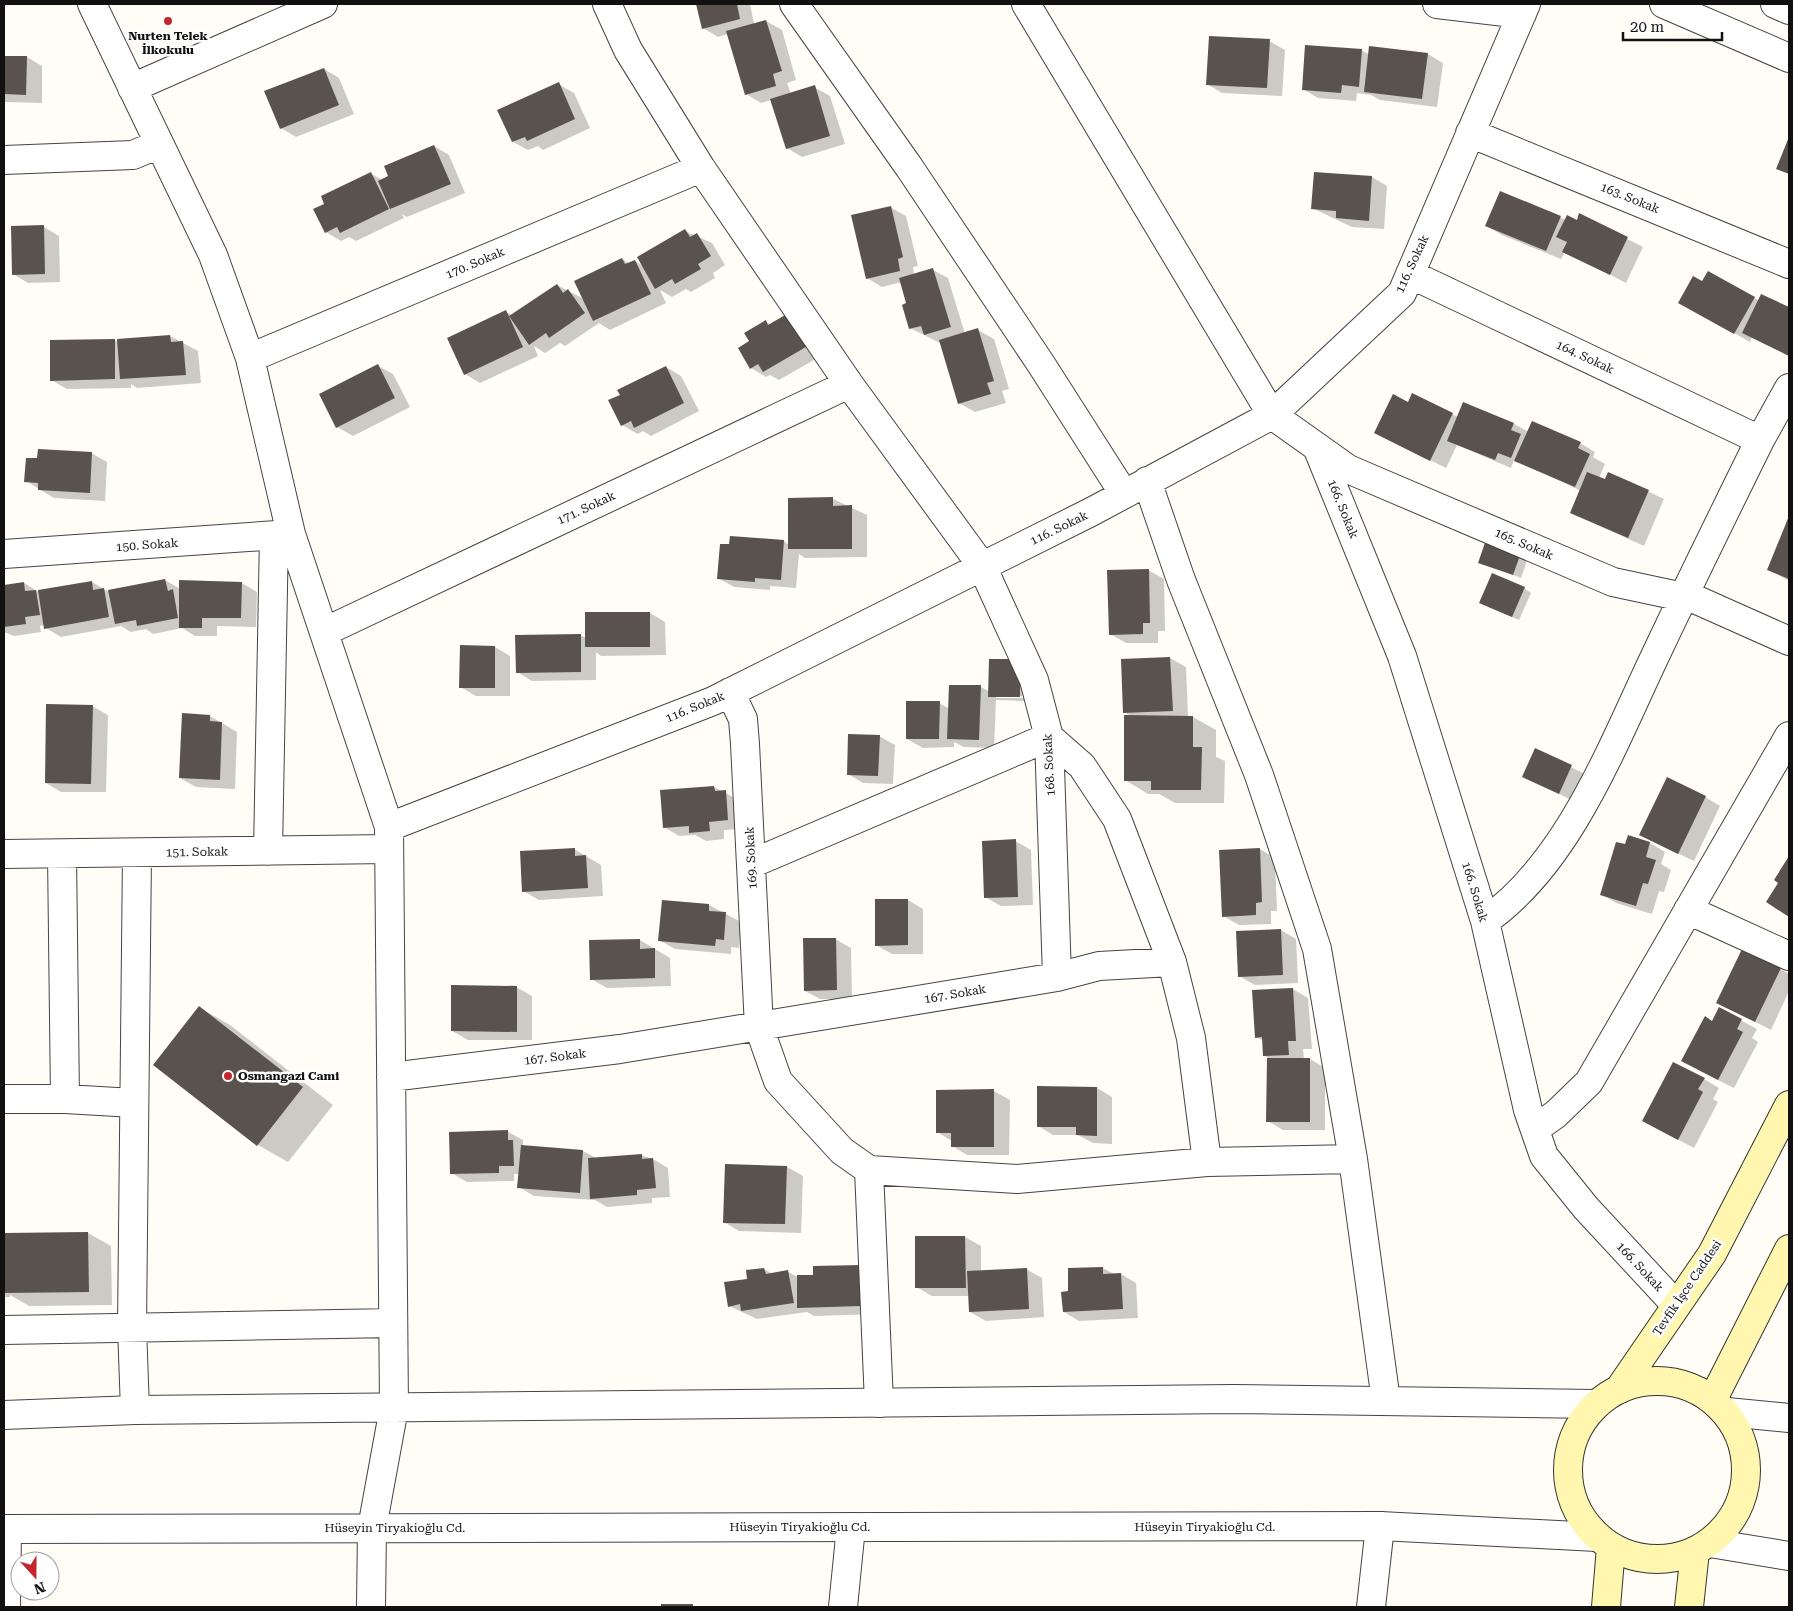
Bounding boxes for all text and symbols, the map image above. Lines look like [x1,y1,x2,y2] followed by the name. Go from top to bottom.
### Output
[1623,10,1722,42] scale bar
[162,15,174,27] marker: Nurten Telek İlkokulu
[1630,18,1665,36] text: 20 m
[128,29,208,57] place label: Nurten Telek İlkokulu
[1598,180,1662,216] street label: 163. Sokak
[1392,232,1432,295] street label: 116. Sokak
[443,244,507,282] street label: 170. Sokak
[1554,337,1617,377] street label: 164. Sokak
[1325,477,1361,541] street label: 166. Sokak
[555,488,618,528] street label: 171. Sokak
[1028,508,1091,548] street label: 116. Sokak
[1492,525,1556,563] street label: 165. Sokak
[115,536,179,554] street label: 150. Sokak
[663,689,727,725] street label: 116. Sokak
[1040,733,1058,797] street label: 168. Sokak
[742,826,760,890] street label: 169. Sokak
[166,844,229,860] street label: 151. Sokak
[1459,860,1491,924] street label: 166. Sokak
[923,982,987,1006] street label: 167. Sokak
[523,1046,587,1068] street label: 167. Sokak
[238,1069,339,1083] place label: Osmangazi Cami
[222,1070,234,1082] marker: Osmangazi Cami
[1650,1237,1724,1338] street label: Tevfik İşce Caddesi
[1614,1239,1667,1295] street label: 166. Sokak
[730,1520,870,1534] street label: Hüseyin Tiryakioğlu Cd.
[1135,1520,1275,1534] street label: Hüseyin Tiryakioğlu Cd.
[325,1521,465,1535] street label: Hüseyin Tiryakioğlu Cd.
[10,1551,60,1601] north arrow
[32,1579,48,1598] text: N

